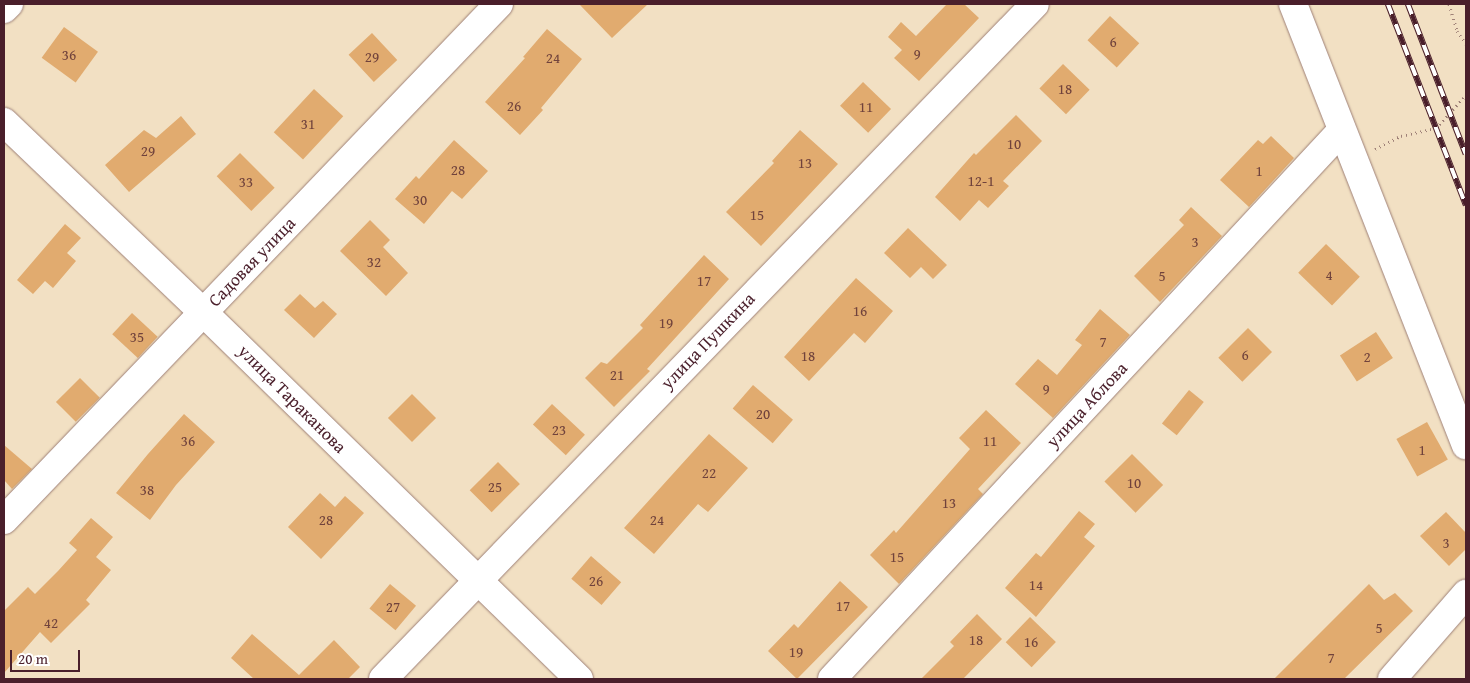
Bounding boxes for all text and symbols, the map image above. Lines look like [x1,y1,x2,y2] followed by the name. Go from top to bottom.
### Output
[1109,33,1117,51] house number: 6
[913,45,921,63] house number: 9
[62,46,76,64] house number: 36
[365,48,379,66] house number: 29
[546,49,560,67] house number: 24
[1058,80,1072,98] house number: 18
[507,97,521,115] house number: 26
[859,98,873,116] house number: 11
[301,115,315,133] house number: 31
[1007,135,1021,153] house number: 10
[141,142,155,160] house number: 29
[798,154,812,172] house number: 13
[451,161,465,179] house number: 28
[1255,162,1263,180] house number: 1
[968,172,994,190] house number: 12-1
[239,173,253,191] house number: 33
[413,191,427,209] house number: 30
[750,206,764,224] house number: 15
[204,213,300,311] street label: Садовая улица
[1191,233,1199,251] house number: 3
[367,253,381,271] house number: 32
[1325,266,1333,284] house number: 4
[1158,267,1166,285] house number: 5
[697,272,711,290] house number: 17
[656,288,760,394] street label: улица Пушкина
[853,302,867,320] house number: 16
[659,314,673,332] house number: 19
[130,328,144,346] house number: 35
[1099,333,1107,351] house number: 7
[233,340,351,458] street label: улица Тараканова
[1241,346,1249,364] house number: 6
[801,347,815,365] house number: 18
[1363,348,1371,366] house number: 2
[1042,358,1132,452] street label: улица Аблова
[610,366,624,384] house number: 21
[1042,380,1050,398] house number: 9
[756,405,770,423] house number: 20
[552,421,566,439] house number: 23
[181,432,195,450] house number: 36
[983,432,997,450] house number: 11
[1418,441,1426,459] house number: 1
[702,464,716,482] house number: 22
[1127,474,1141,492] house number: 10
[488,478,502,496] house number: 25
[140,481,154,499] house number: 38
[942,494,956,512] house number: 13
[319,511,333,529] house number: 28
[650,511,664,529] house number: 24
[1442,534,1450,552] house number: 3
[890,548,904,566] house number: 15
[589,572,603,590] house number: 26
[1029,576,1043,594] house number: 14
[836,597,850,615] house number: 17
[386,598,400,616] house number: 27
[44,614,58,632] house number: 42
[1375,619,1383,637] house number: 5
[969,631,983,649] house number: 18
[1024,633,1038,651] house number: 16
[12,640,82,672] scale bar
[789,643,803,661] house number: 19
[18,648,48,669] text: 20 m
[1327,649,1335,667] house number: 7

